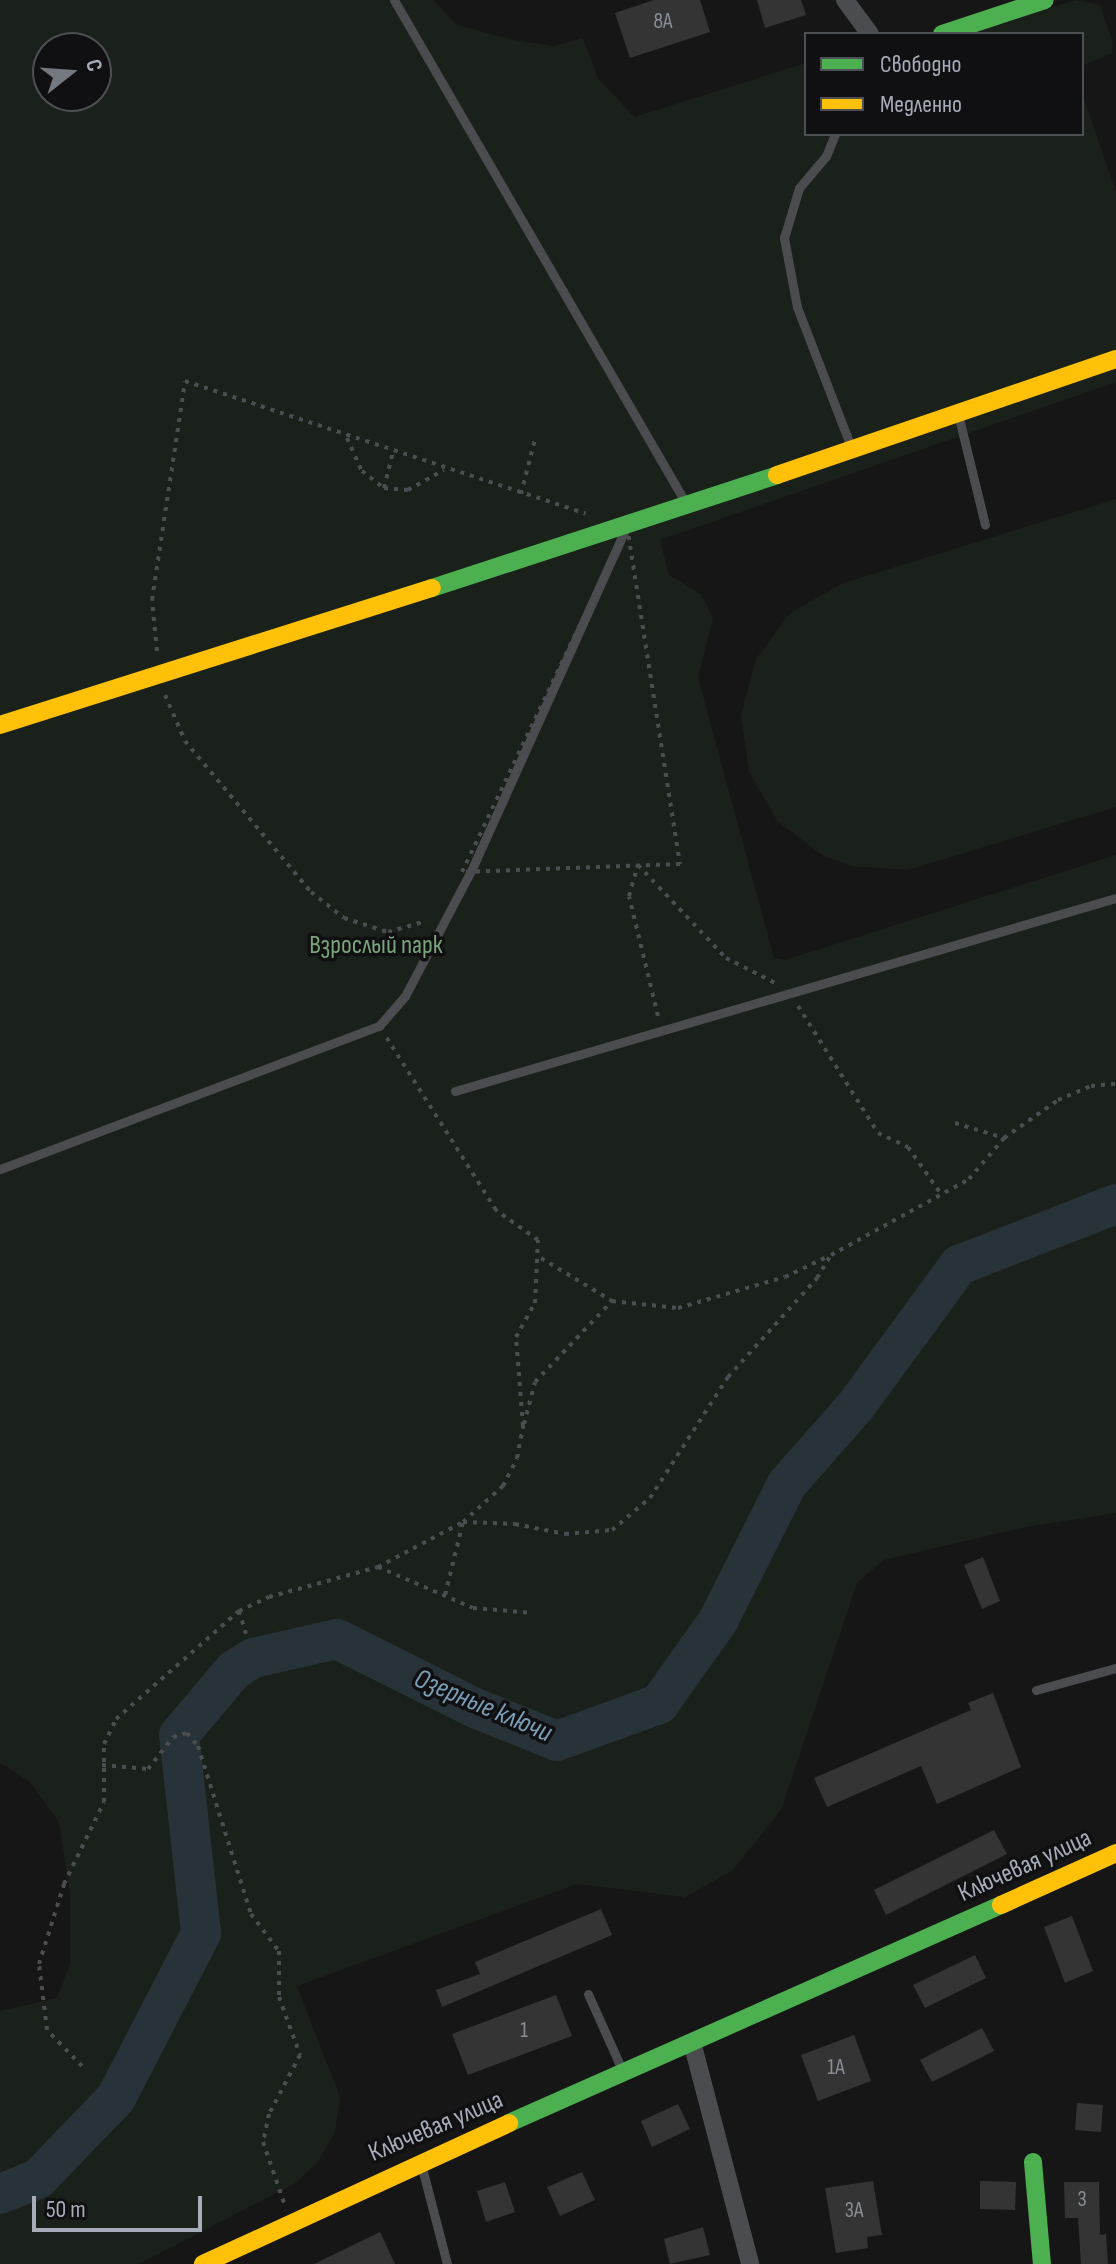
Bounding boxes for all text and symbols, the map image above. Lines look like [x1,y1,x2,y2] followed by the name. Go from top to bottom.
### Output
[653,9,673,35] house number: 8А
[32,32,112,112] north arrow
[804,32,1084,136] legend
[880,50,961,79] text: Свободно
[79,56,108,75] text: С
[880,90,962,119] text: Медленно
[309,930,443,962] park label: Взрослый парк
[409,1662,557,1750] water label: Озерные ключи
[954,1823,1096,1909] street label: Ключевая улица
[520,2018,528,2044] house number: 1
[827,2055,845,2081] house number: 1А
[364,2085,508,2169] street label: Ключевая улица
[36,2180,206,2230] scale bar
[1077,2187,1087,2213] house number: 3
[46,2195,86,2224] text: 50 m
[845,2198,863,2224] house number: 3А

